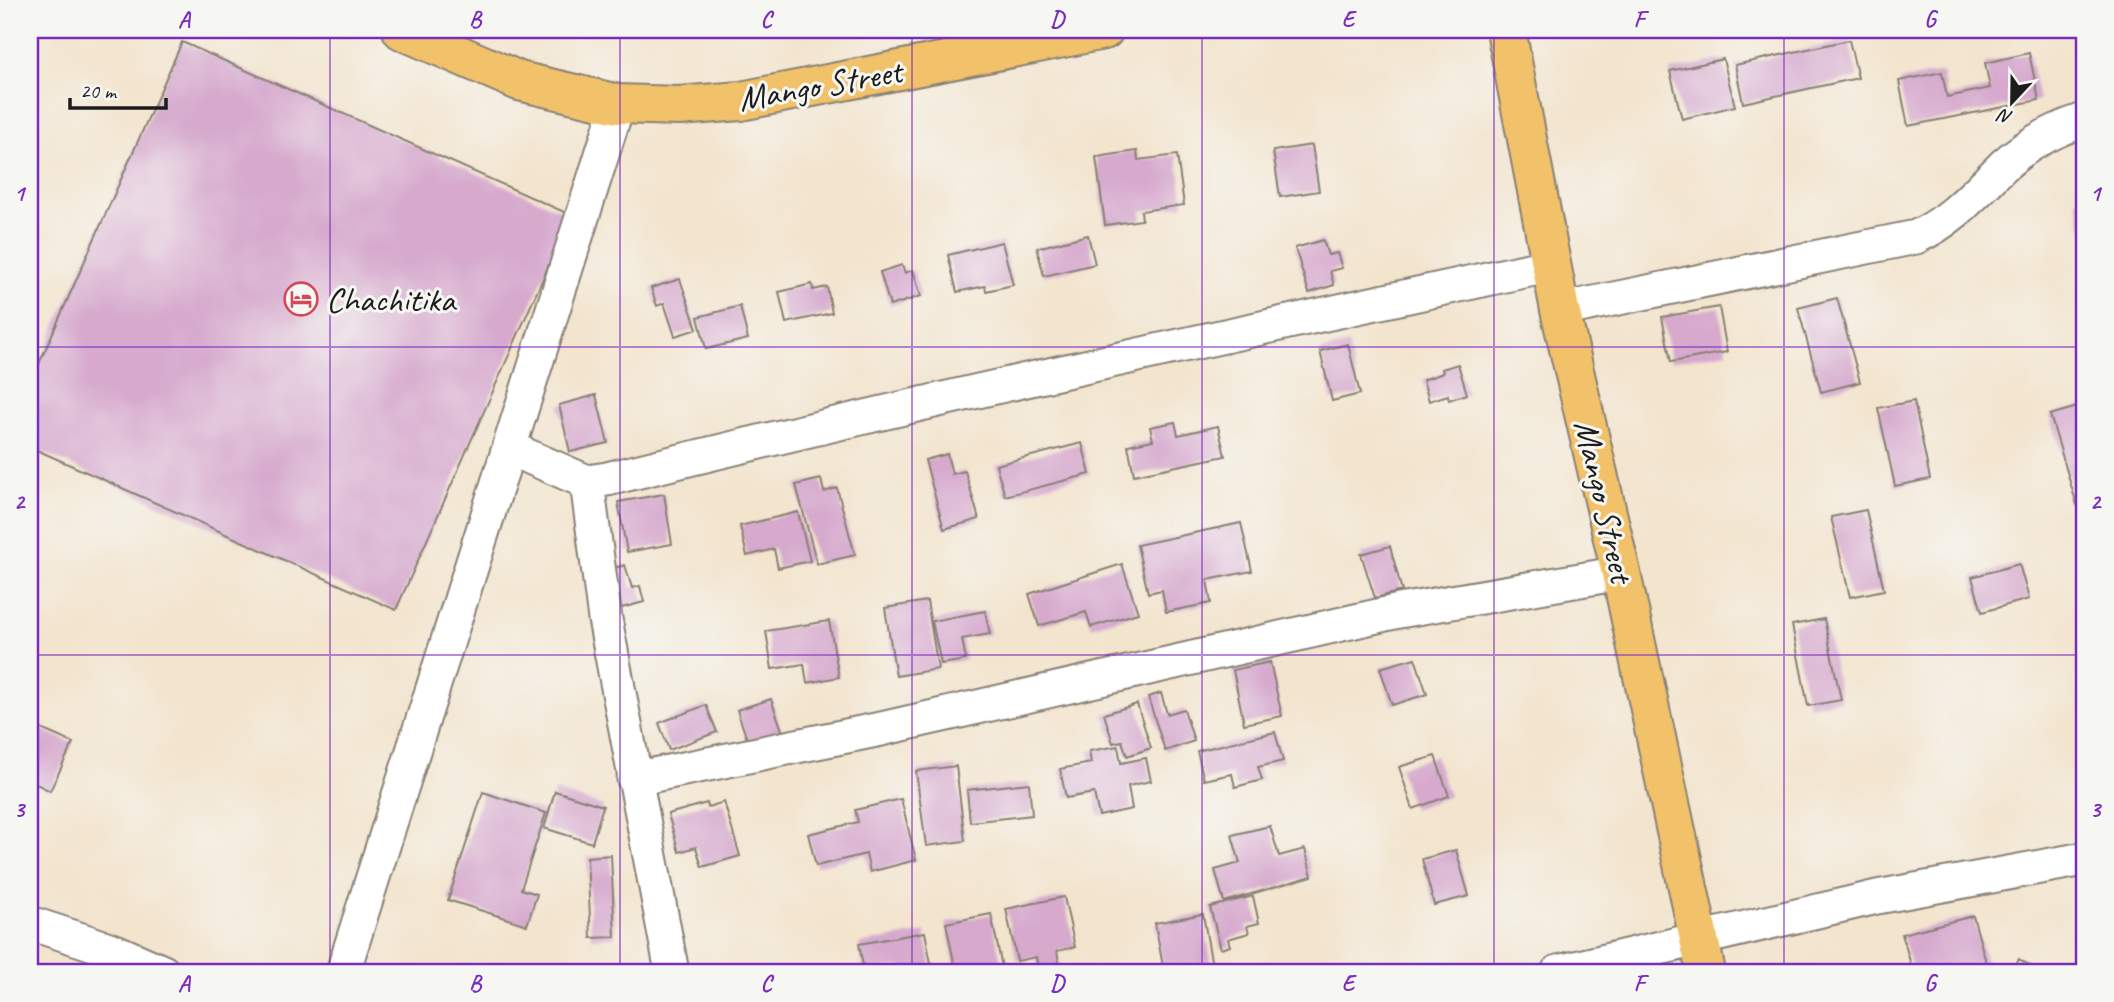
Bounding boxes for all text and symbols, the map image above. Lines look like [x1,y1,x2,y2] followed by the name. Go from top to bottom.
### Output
[178,5,192,34] text: A
[469,5,483,34] text: B
[761,5,775,34] text: C
[1050,5,1066,34] text: D
[1342,5,1358,34] text: E
[1634,5,1650,34] text: F
[1924,5,1939,34] text: G
[735,48,909,121] street label: Mango Street
[70,66,166,110] scale bar
[1978,66,2048,136] north arrow
[80,78,118,104] text: 20 m
[1993,102,2016,130] text: N
[14,179,27,208] text: 1
[2090,179,2103,208] text: 1
[326,277,458,322] place label: Chachitika
[282,280,320,318] hotel icon: Chachitika
[1564,416,1645,590] street label: Mango Street
[14,487,27,516] text: 2
[2090,487,2103,516] text: 2
[14,795,27,824] text: 3
[2090,795,2103,824] text: 3
[178,969,192,998] text: A
[469,969,483,998] text: B
[761,969,775,998] text: C
[1050,969,1066,998] text: D
[1342,969,1358,998] text: E
[1634,969,1650,998] text: F
[1924,969,1939,998] text: G

